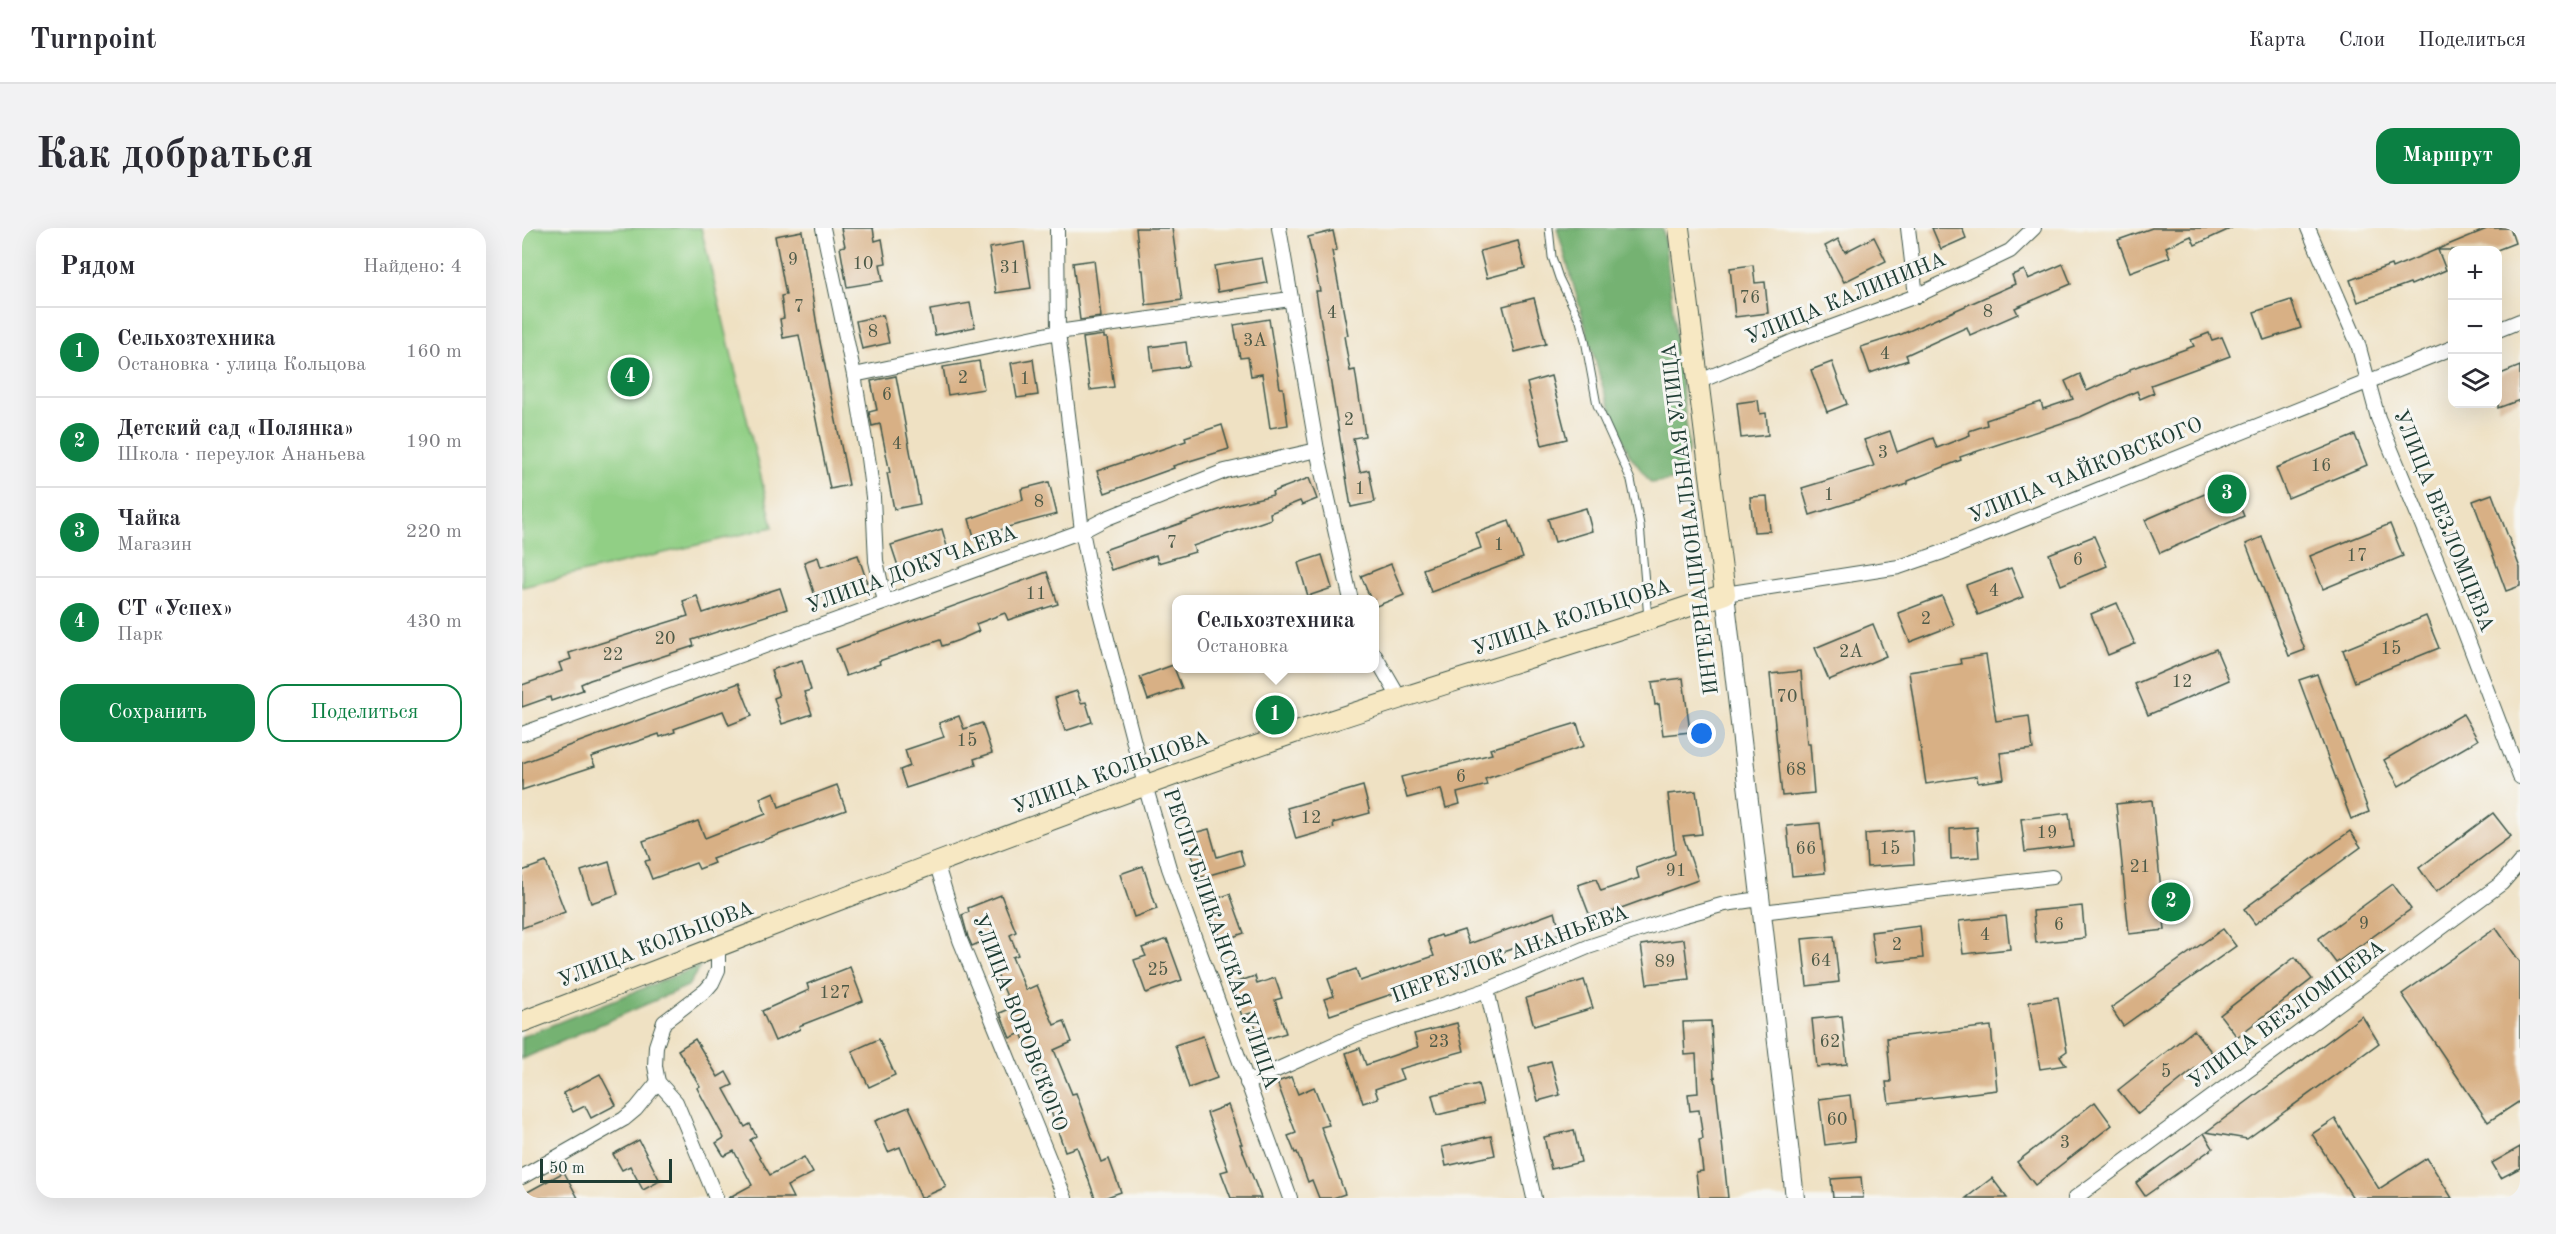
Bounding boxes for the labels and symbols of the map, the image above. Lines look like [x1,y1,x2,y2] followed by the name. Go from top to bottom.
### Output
[1743,249,1949,349] street label: УЛИЦА КАЛИНИНА
[788,251,798,269] house number: 9
[853,255,873,273] house number: 10
[1000,259,1020,277] house number: 31
[1740,289,1760,307] house number: 76
[794,298,804,316] house number: 7
[1983,303,1993,321] house number: 8
[1327,304,1337,322] house number: 4
[868,323,878,341] house number: 8
[1243,332,1267,350] house number: 3А
[1659,342,1723,696] street label: ИНТЕРНАЦИОНАЛЬНАЯ УЛИЦА
[1880,345,1890,363] house number: 4
[610,354,650,400] pin: 4
[958,369,968,387] house number: 2
[1020,370,1030,388] house number: 1
[882,386,892,404] house number: 6
[2389,407,2497,635] street label: УЛИЦА ВЕЗЛОМЦЕВА
[1964,410,2206,528] street label: УЛИЦА ЧАЙКОВСКОГО
[1344,411,1354,429] house number: 2
[892,435,902,453] house number: 4
[1878,444,1888,462] house number: 3
[2311,457,2331,475] house number: 16
[2208,472,2246,516] pin: 3
[1355,480,1365,498] house number: 1
[1824,486,1834,504] house number: 1
[1034,493,1044,511] house number: 8
[804,522,1020,618] street label: УЛИЦА ДОКУЧАЕВА
[1167,534,1177,552] house number: 7
[1494,536,1504,554] house number: 1
[2347,547,2367,565] house number: 17
[2073,551,2083,569] house number: 6
[1470,576,1674,660] street label: УЛИЦА КОЛЬЦОВА
[1989,582,1999,600] house number: 4
[1026,585,1046,603] house number: 11
[1921,610,1931,628] house number: 2
[655,630,675,648] house number: 20
[2381,640,2401,658] house number: 15
[1839,643,1863,661] house number: 2А
[603,646,623,664] house number: 22
[2172,673,2192,691] house number: 12
[1777,688,1797,706] house number: 70
[1256,692,1294,738] pin: 1
[1687,719,1716,748] your location
[1010,728,1212,818] street label: УЛИЦА КОЛЬЦОВА
[957,732,977,750] house number: 15
[1786,761,1806,779] house number: 68
[1456,768,1466,786] house number: 6
[1159,786,1281,1092] street label: РЕСПУБЛИКАНСКАЯ УЛИЦА
[1301,809,1321,827] house number: 12
[2037,824,2057,842] house number: 19
[1796,840,1816,858] house number: 66
[1880,840,1900,858] house number: 15
[2130,858,2150,876] house number: 21
[1666,862,1686,880] house number: 91
[2152,880,2190,924] pin: 2
[555,898,757,992] street label: УЛИЦА КОЛЬЦОВА
[1389,902,1631,1008] street label: ПЕРЕУЛОК АНАНЬЕВА
[968,912,1070,1134] street label: УЛИЦА ВОРОВСКОГО
[2359,915,2369,933] house number: 9
[2054,916,2064,934] house number: 6
[1980,926,1990,944] house number: 4
[1892,936,1902,954] house number: 2
[2185,937,2389,1093] street label: УЛИЦА ВЕЗЛОМЦЕВА
[1811,952,1831,970] house number: 64
[1655,953,1675,971] house number: 89
[1148,961,1168,979] house number: 25
[819,984,851,1002] house number: 127
[1429,1033,1449,1051] house number: 23
[1820,1033,1840,1051] house number: 62
[2161,1063,2171,1081] house number: 5
[1827,1111,1847,1129] house number: 60
[2060,1134,2070,1152] house number: 3
[540,1156,672,1184] scale bar

